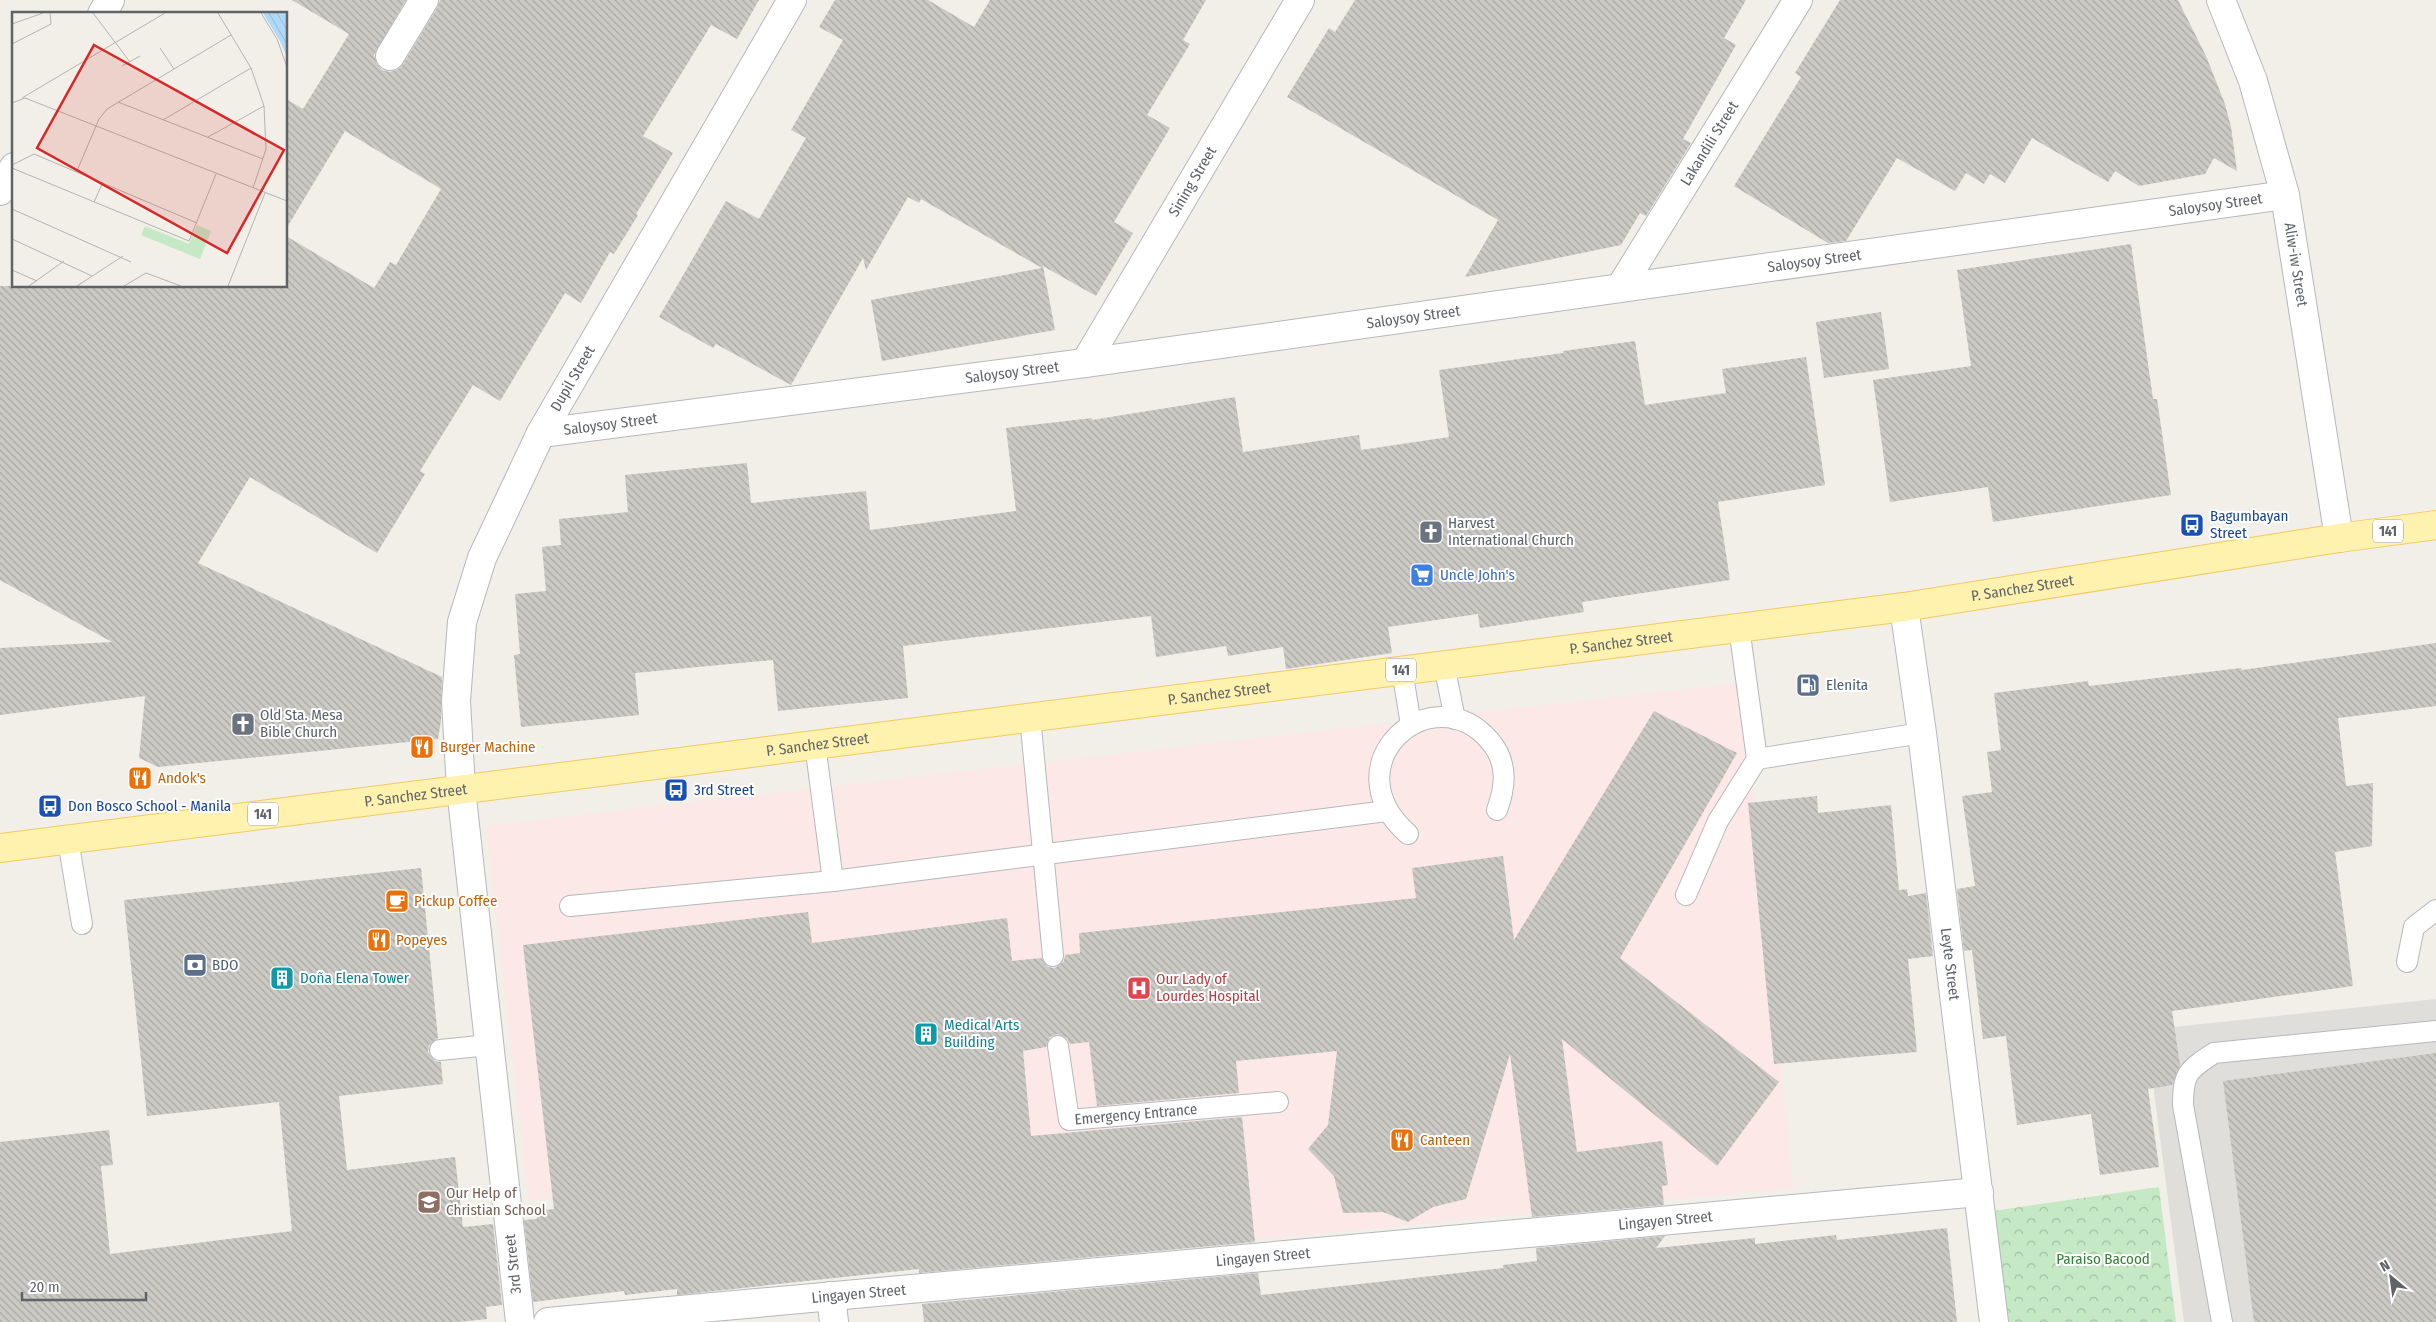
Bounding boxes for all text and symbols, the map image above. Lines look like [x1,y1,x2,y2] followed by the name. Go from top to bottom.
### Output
[12,12,288,288] inset map
[1676,98,1742,189] street label: Lakandili Street
[1165,143,1220,220] street label: Sining Street
[2167,189,2264,220] street label: Saloysoy Street
[2280,221,2311,308] street label: Aliw-iw Street
[1766,245,1862,276] street label: Saloysoy Street
[1365,302,1461,332] street label: Saloysoy Street
[547,342,599,414] street label: Dupil Street
[964,357,1060,387] street label: Saloysoy Street
[562,409,658,439] street label: Saloysoy Street
[2210,507,2288,542] place label: Bagumbayan Street
[2179,512,2205,538] bus stop icon: Bagumbayan Street
[1448,514,1574,549] place label: Harvest International Church
[1418,519,1444,545] church icon: Harvest International Church
[2373,520,2403,542] road number: 141
[1409,562,1435,588] supermarket icon: Uncle John's
[1440,566,1515,584] place label: Uncle John's
[1970,571,2075,605] street label: P. Sanchez Street
[1569,627,1674,658] street label: P. Sanchez Street
[1386,658,1416,682] road number: 141
[1795,672,1821,698] fuel station icon: Elenita
[1826,676,1868,694] place label: Elenita
[1167,678,1272,709] street label: P. Sanchez Street
[260,706,343,741] place label: Old Sta. Mesa Bible Church
[230,711,256,737] church icon: Old Sta. Mesa Bible Church
[765,729,870,760] street label: P. Sanchez Street
[409,734,435,760] restaurant icon: Burger Machine
[440,738,536,756] place label: Burger Machine
[127,765,153,791] restaurant icon: Andok's
[158,769,206,787] place label: Andok's
[663,777,689,803] bus stop icon: 3rd Street
[363,780,468,811] street label: P. Sanchez Street
[694,781,754,799] place label: 3rd Street
[37,793,63,819] bus stop icon: Don Bosco School - Manila
[68,797,231,815] place label: Don Bosco School - Manila
[248,802,278,826] road number: 141
[384,888,410,914] cafe icon: Pickup Coffee
[414,892,497,910] place label: Pickup Coffee
[366,927,392,953] restaurant icon: Popeyes
[1937,927,1964,1001] street label: Leyte Street
[396,931,447,949] place label: Popeyes
[182,952,208,978] bank icon: BDO
[212,956,238,974] place label: BDO
[269,965,295,991] building icon: Doña Elena Tower
[300,969,410,987] place label: Doña Elena Tower
[1156,970,1259,1005] place label: Our Lady of Lourdes Hospital
[1126,975,1152,1001] hospital icon: Our Lady of Lourdes Hospital
[944,1016,1019,1051] place label: Medical Arts Building
[913,1021,939,1047] building icon: Medical Arts Building
[1074,1100,1198,1128] street label: Emergency Entrance
[1389,1127,1415,1153] restaurant icon: Canteen
[1420,1131,1470,1149] place label: Canteen
[446,1184,546,1219] place label: Our Help of Christian School
[416,1189,442,1215] school or university icon: Our Help of Christian School
[1617,1207,1713,1234] street label: Lingayen Street
[501,1233,525,1295] street label: 3rd Street
[1215,1244,1311,1270] street label: Lingayen Street
[2056,1250,2150,1268] park label: Paraiso Bacood
[2366,1252,2416,1302] north arrow
[2377,1257,2393,1276] text: N
[22,1270,146,1302] scale bar
[30,1278,60,1296] text: 20 m
[811,1281,907,1307] street label: Lingayen Street

